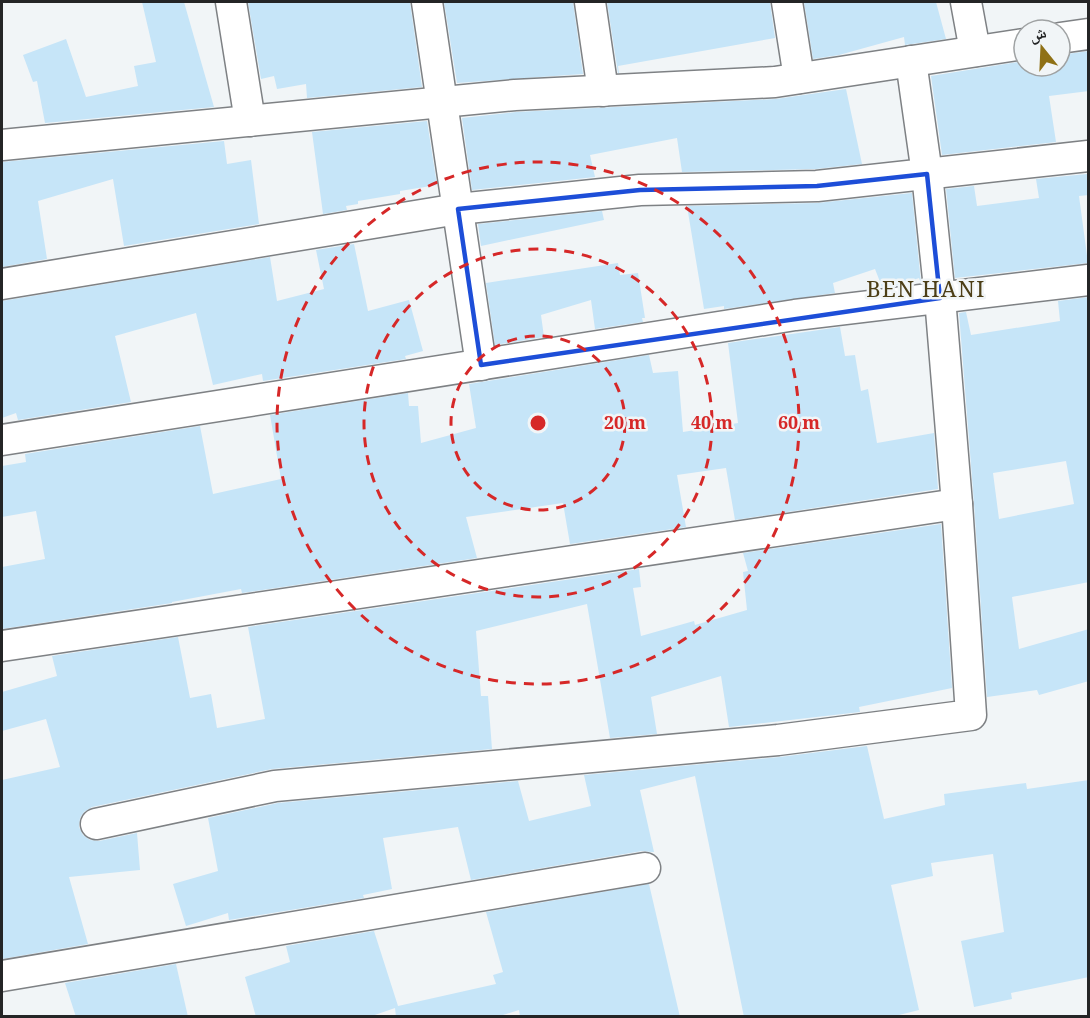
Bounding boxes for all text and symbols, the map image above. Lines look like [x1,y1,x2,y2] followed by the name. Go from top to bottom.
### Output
[1012,18,1072,78] north arrow
[1026,21,1050,52] text: ش
[866,273,986,311] district label: BEN HANI
[604,410,646,440] text: 20 m
[691,410,733,440] text: 40 m
[778,410,820,440] text: 60 m
[528,413,548,433] centre of rings

